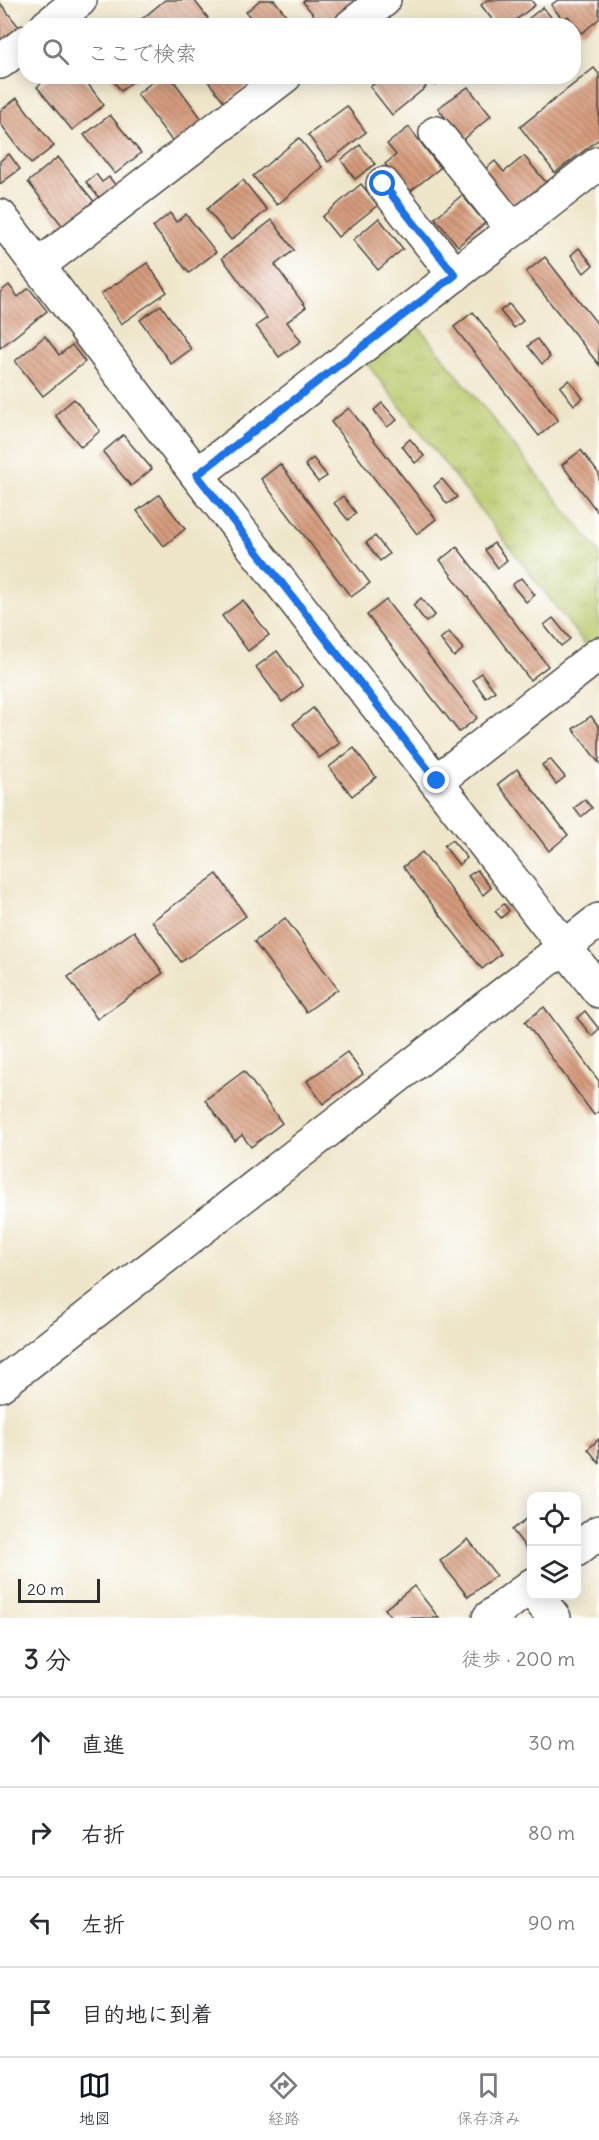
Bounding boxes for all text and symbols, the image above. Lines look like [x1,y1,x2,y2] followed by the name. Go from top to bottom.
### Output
[18,18,581,84] search box
[39,35,72,68] icon: search
[87,39,197,67] text: ここで検索
[369,170,395,196] route start
[423,767,449,793] route end
[527,1492,581,1600] map controls
[527,1492,581,1546] button: locate
[527,1546,581,1600] button: layers
[18,1576,100,1604] scale bar
[27,1579,64,1599] text: 20 m
[24,1643,71,1676] text: 3 分
[461,1646,575,1671] text: 徒歩 · 200 m
[24,1726,57,1759] icon: ahead
[81,1730,125,1758] text: 直進
[528,1730,575,1755] text: 30 m
[24,1816,57,1849] icon: right
[81,1820,125,1848] text: 右折
[528,1820,575,1845] text: 80 m
[24,1906,57,1939] icon: left
[81,1910,125,1938] text: 左折
[528,1910,575,1935] text: 90 m
[24,1996,57,2029] icon: arrive
[81,2000,213,2028] text: 目的地に到着
[78,2069,111,2129] tab: 地図
[267,2069,300,2129] tab: 経路
[457,2069,521,2129] tab: 保存済み

